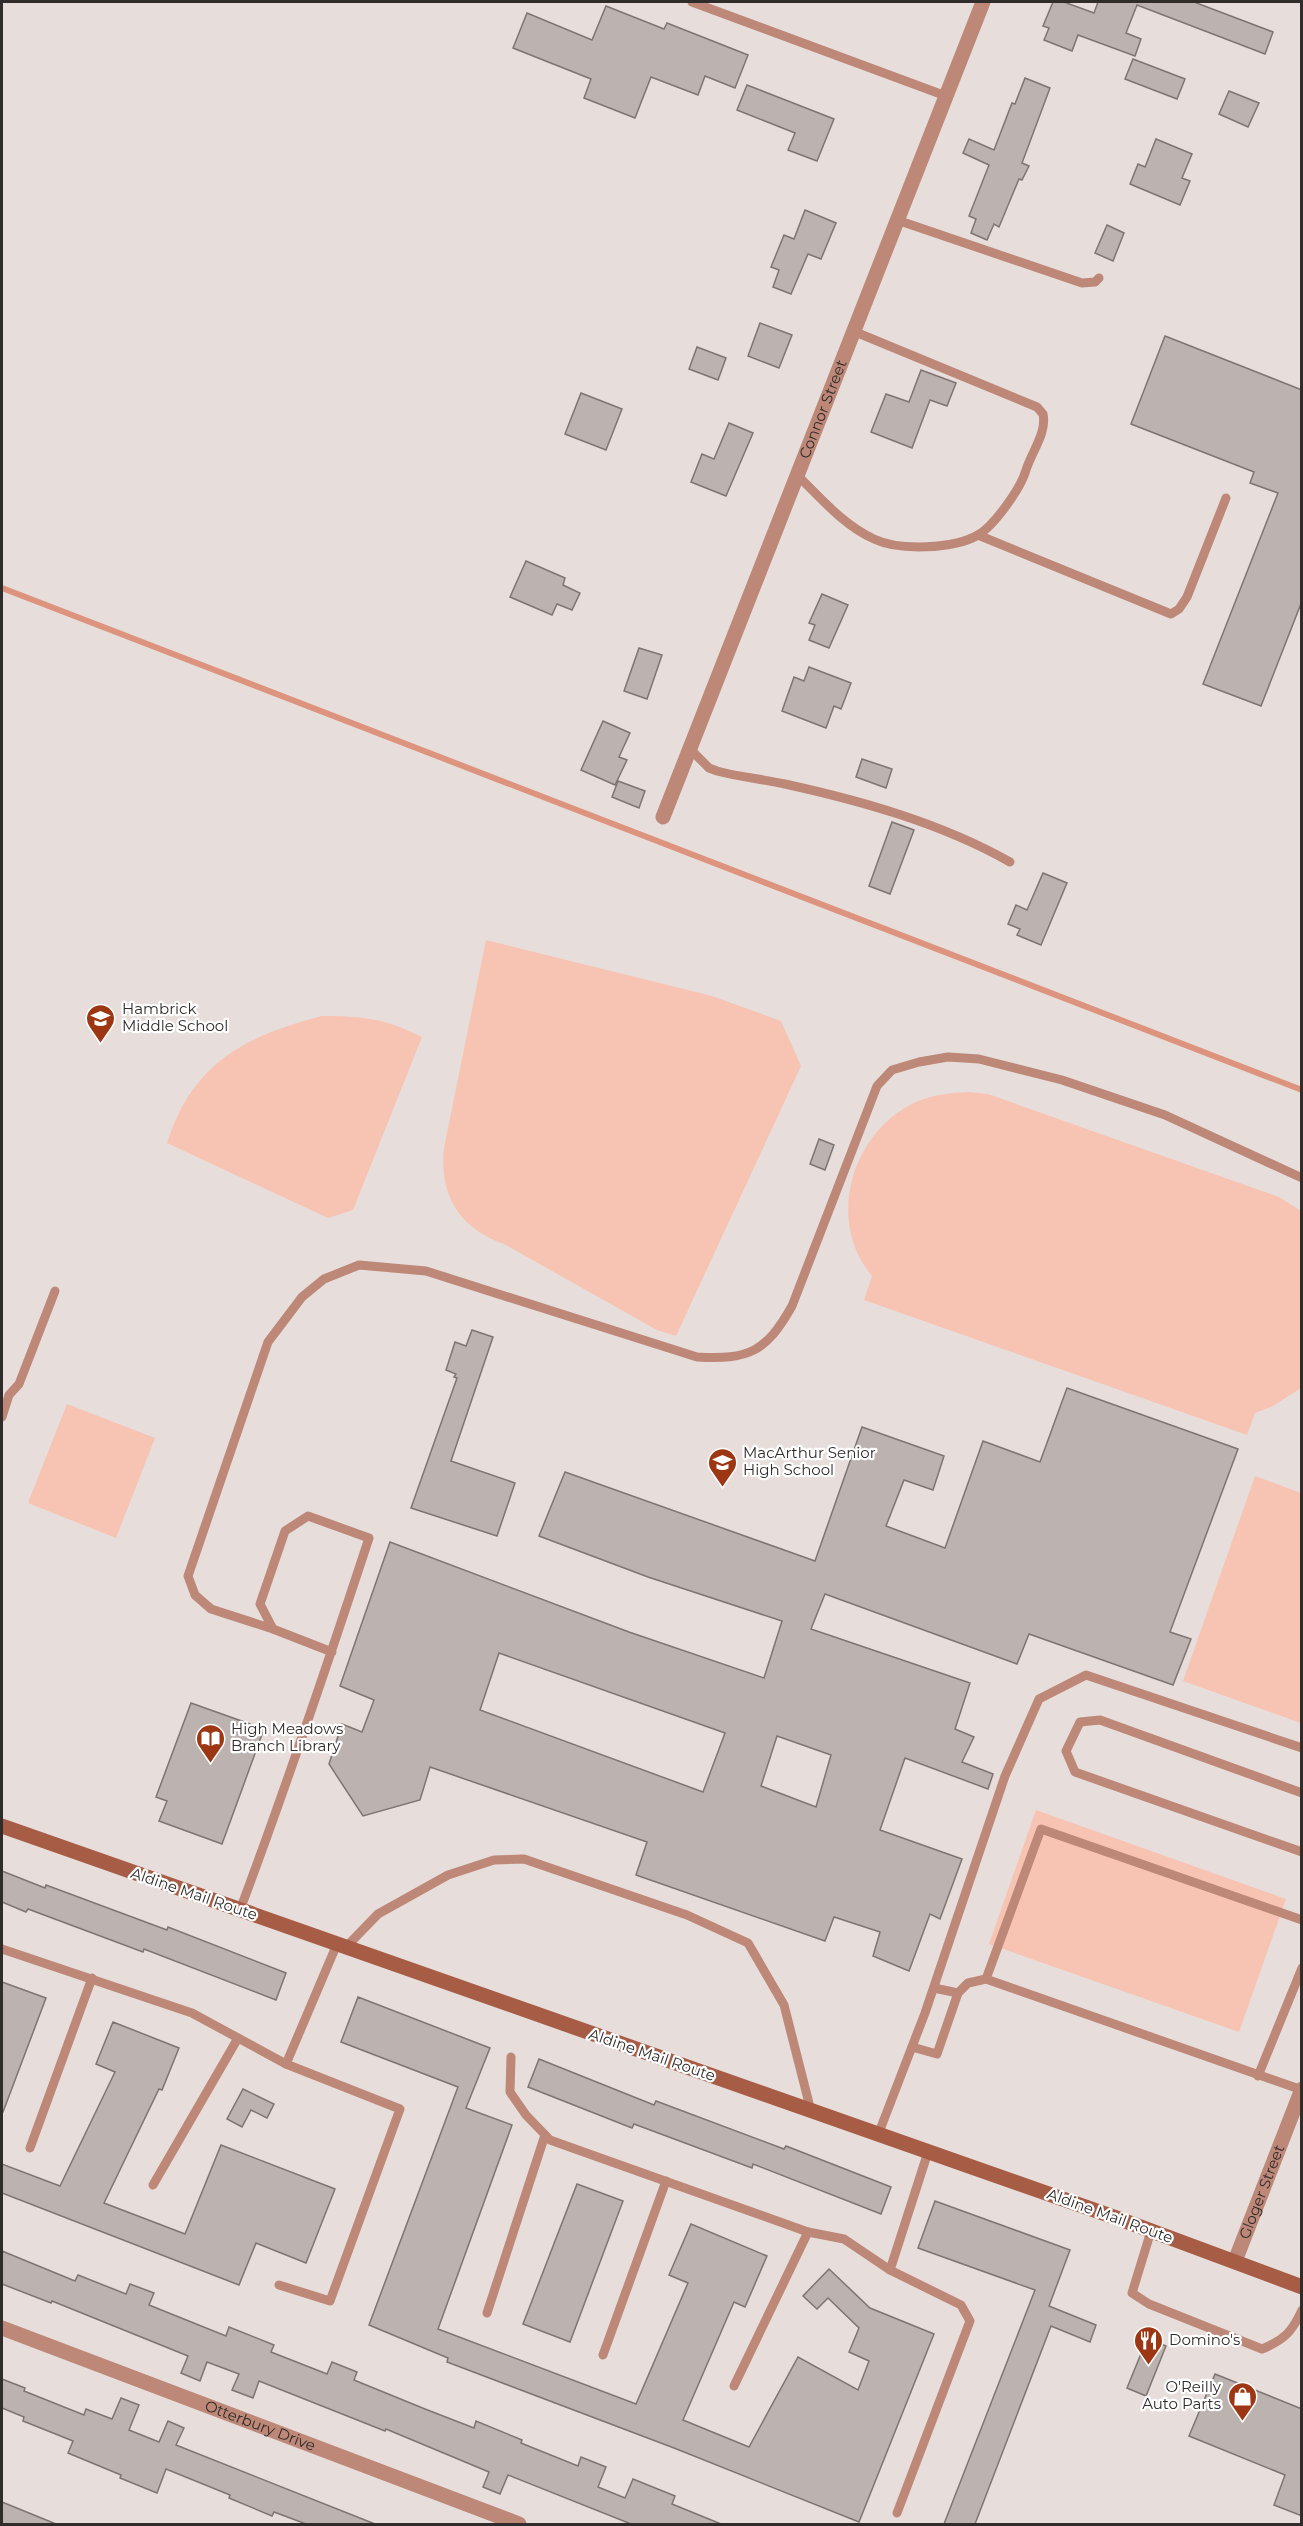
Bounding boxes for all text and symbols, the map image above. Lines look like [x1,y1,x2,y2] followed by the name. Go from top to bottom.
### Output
[795,357,851,461] street label: Connor Street
[122,999,228,1035] place label: Hambrick Middle School
[85,1002,117,1044] school or university icon: Hambrick Middle School
[743,1443,876,1479] place label: MacArthur Senior High School
[706,1446,738,1488] school or university icon: MacArthur Senior High School
[231,1719,343,1755] place label: High Meadows Branch Library
[194,1722,226,1764] library icon: High Meadows Branch Library
[128,1863,260,1924] street label: Aldine Mail Route
[586,2024,718,2085] street label: Aldine Mail Route
[1234,2142,1288,2242] street label: Gloger Street
[1045,2184,1176,2247] street label: Aldine Mail Route
[1132,2324,1164,2366] restaurant icon: Domino's
[1169,2330,1240,2349] place label: Domino's
[1142,2377,1222,2413] place label: O'Reilly Auto Parts
[1226,2380,1258,2422] shop icon: O'Reilly Auto Parts
[202,2396,318,2455] street label: Otterbury Drive

